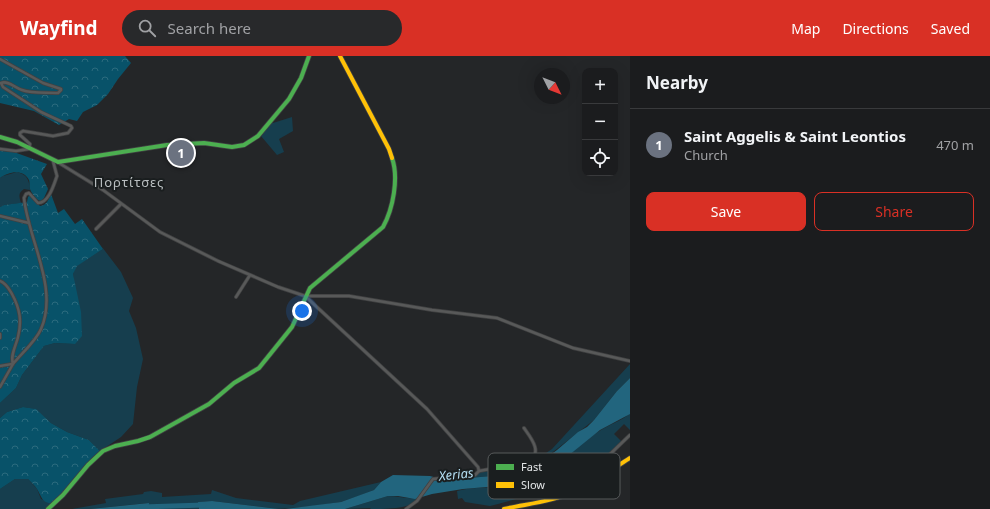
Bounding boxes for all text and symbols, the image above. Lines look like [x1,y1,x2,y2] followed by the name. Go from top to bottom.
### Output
[122,10,402,46] search box
[20,15,98,41] text: Wayfind
[136,17,158,39] icon: search
[168,18,251,38] text: Search here
[791,19,820,38] text: Map
[842,19,909,38] text: Directions
[931,19,970,38] text: Saved
[534,68,570,104] north arrow
[582,68,618,176] map controls
[582,68,618,104] button: +
[646,71,708,94] text: Nearby
[582,104,618,140] button: −
[684,126,906,146] text: Saint Aggelis & Saint Leontios
[655,136,663,154] text: 1
[936,136,974,154] text: 470 m
[168,138,194,168] pin: 1
[582,140,618,176] button: locate
[684,146,728,164] text: Church
[94,173,164,191] district label: Πορτίτσες
[646,192,806,231] button: Save
[814,192,974,231] button: Share
[292,301,312,321] your location
[488,453,620,499] legend
[521,459,542,474] text: Fast
[437,463,475,485] water label: Xerias
[521,477,545,492] text: Slow

